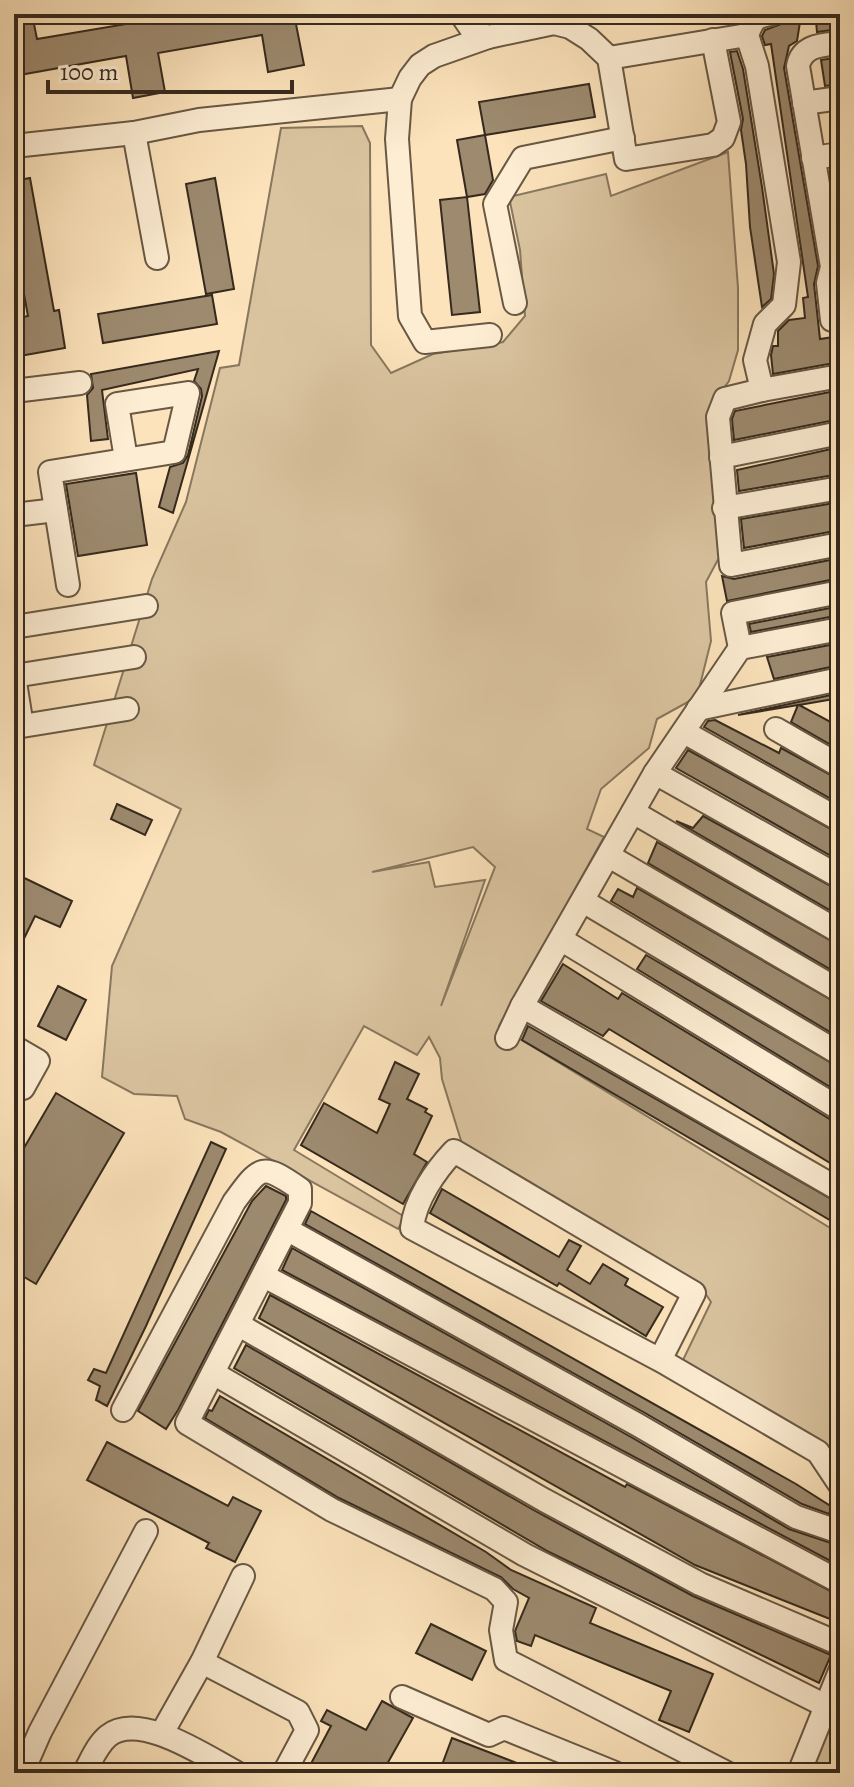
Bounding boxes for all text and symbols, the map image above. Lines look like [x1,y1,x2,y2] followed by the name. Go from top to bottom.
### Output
[48,44,292,94] scale bar
[60,56,119,88] text: 100 m

